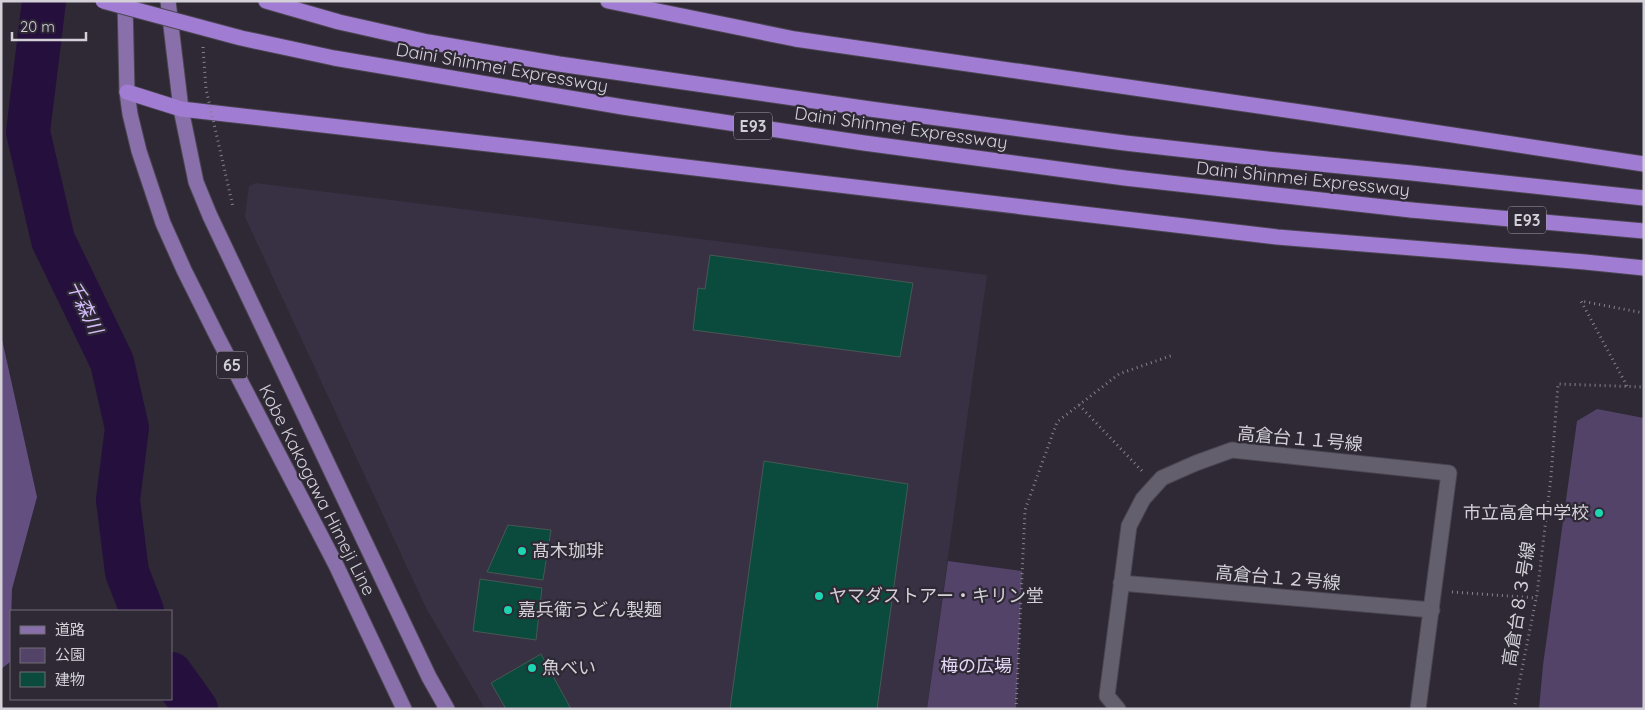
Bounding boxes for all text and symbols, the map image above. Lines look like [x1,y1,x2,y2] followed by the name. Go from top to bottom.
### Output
[12,10,86,42] scale bar
[20,17,55,36] text: 20 m
[394,38,610,98] street label: Daini Shinmei Expressway
[793,101,1009,154] street label: Daini Shinmei Expressway
[734,112,772,140] road number: E93
[1195,156,1411,201] street label: Daini Shinmei Expressway
[1508,206,1546,234] road number: E93
[62,276,109,340] water label: 千森川
[217,352,247,378] road number: 65
[254,380,381,599] street label: Kobe Kakogawa Himeji Line
[1236,422,1364,455] street label: 高倉台１１号線
[1463,501,1589,524] place label: 市立高倉中学校
[1593,507,1605,519] marker: 市立高倉中学校
[532,539,604,562] place label: 髙木珈琲
[1497,540,1540,668] street label: 高倉台８３号線
[516,545,528,557] marker: 髙木珈琲
[1214,561,1342,594] street label: 高倉台１２号線
[829,584,1044,607] place label: ヤマダストアー・キリン堂
[813,590,825,602] marker: ヤマダストアー・キリン堂
[518,598,662,621] place label: 嘉兵衛うどん製麺
[502,604,514,616] marker: 嘉兵衛うどん製麺
[10,610,172,700] legend
[55,620,85,639] text: 道路
[55,645,85,664] text: 公園
[940,654,1012,677] park label: 梅の広場
[542,656,596,679] place label: 魚べい
[526,662,538,674] marker: 魚べい
[55,670,85,689] text: 建物

